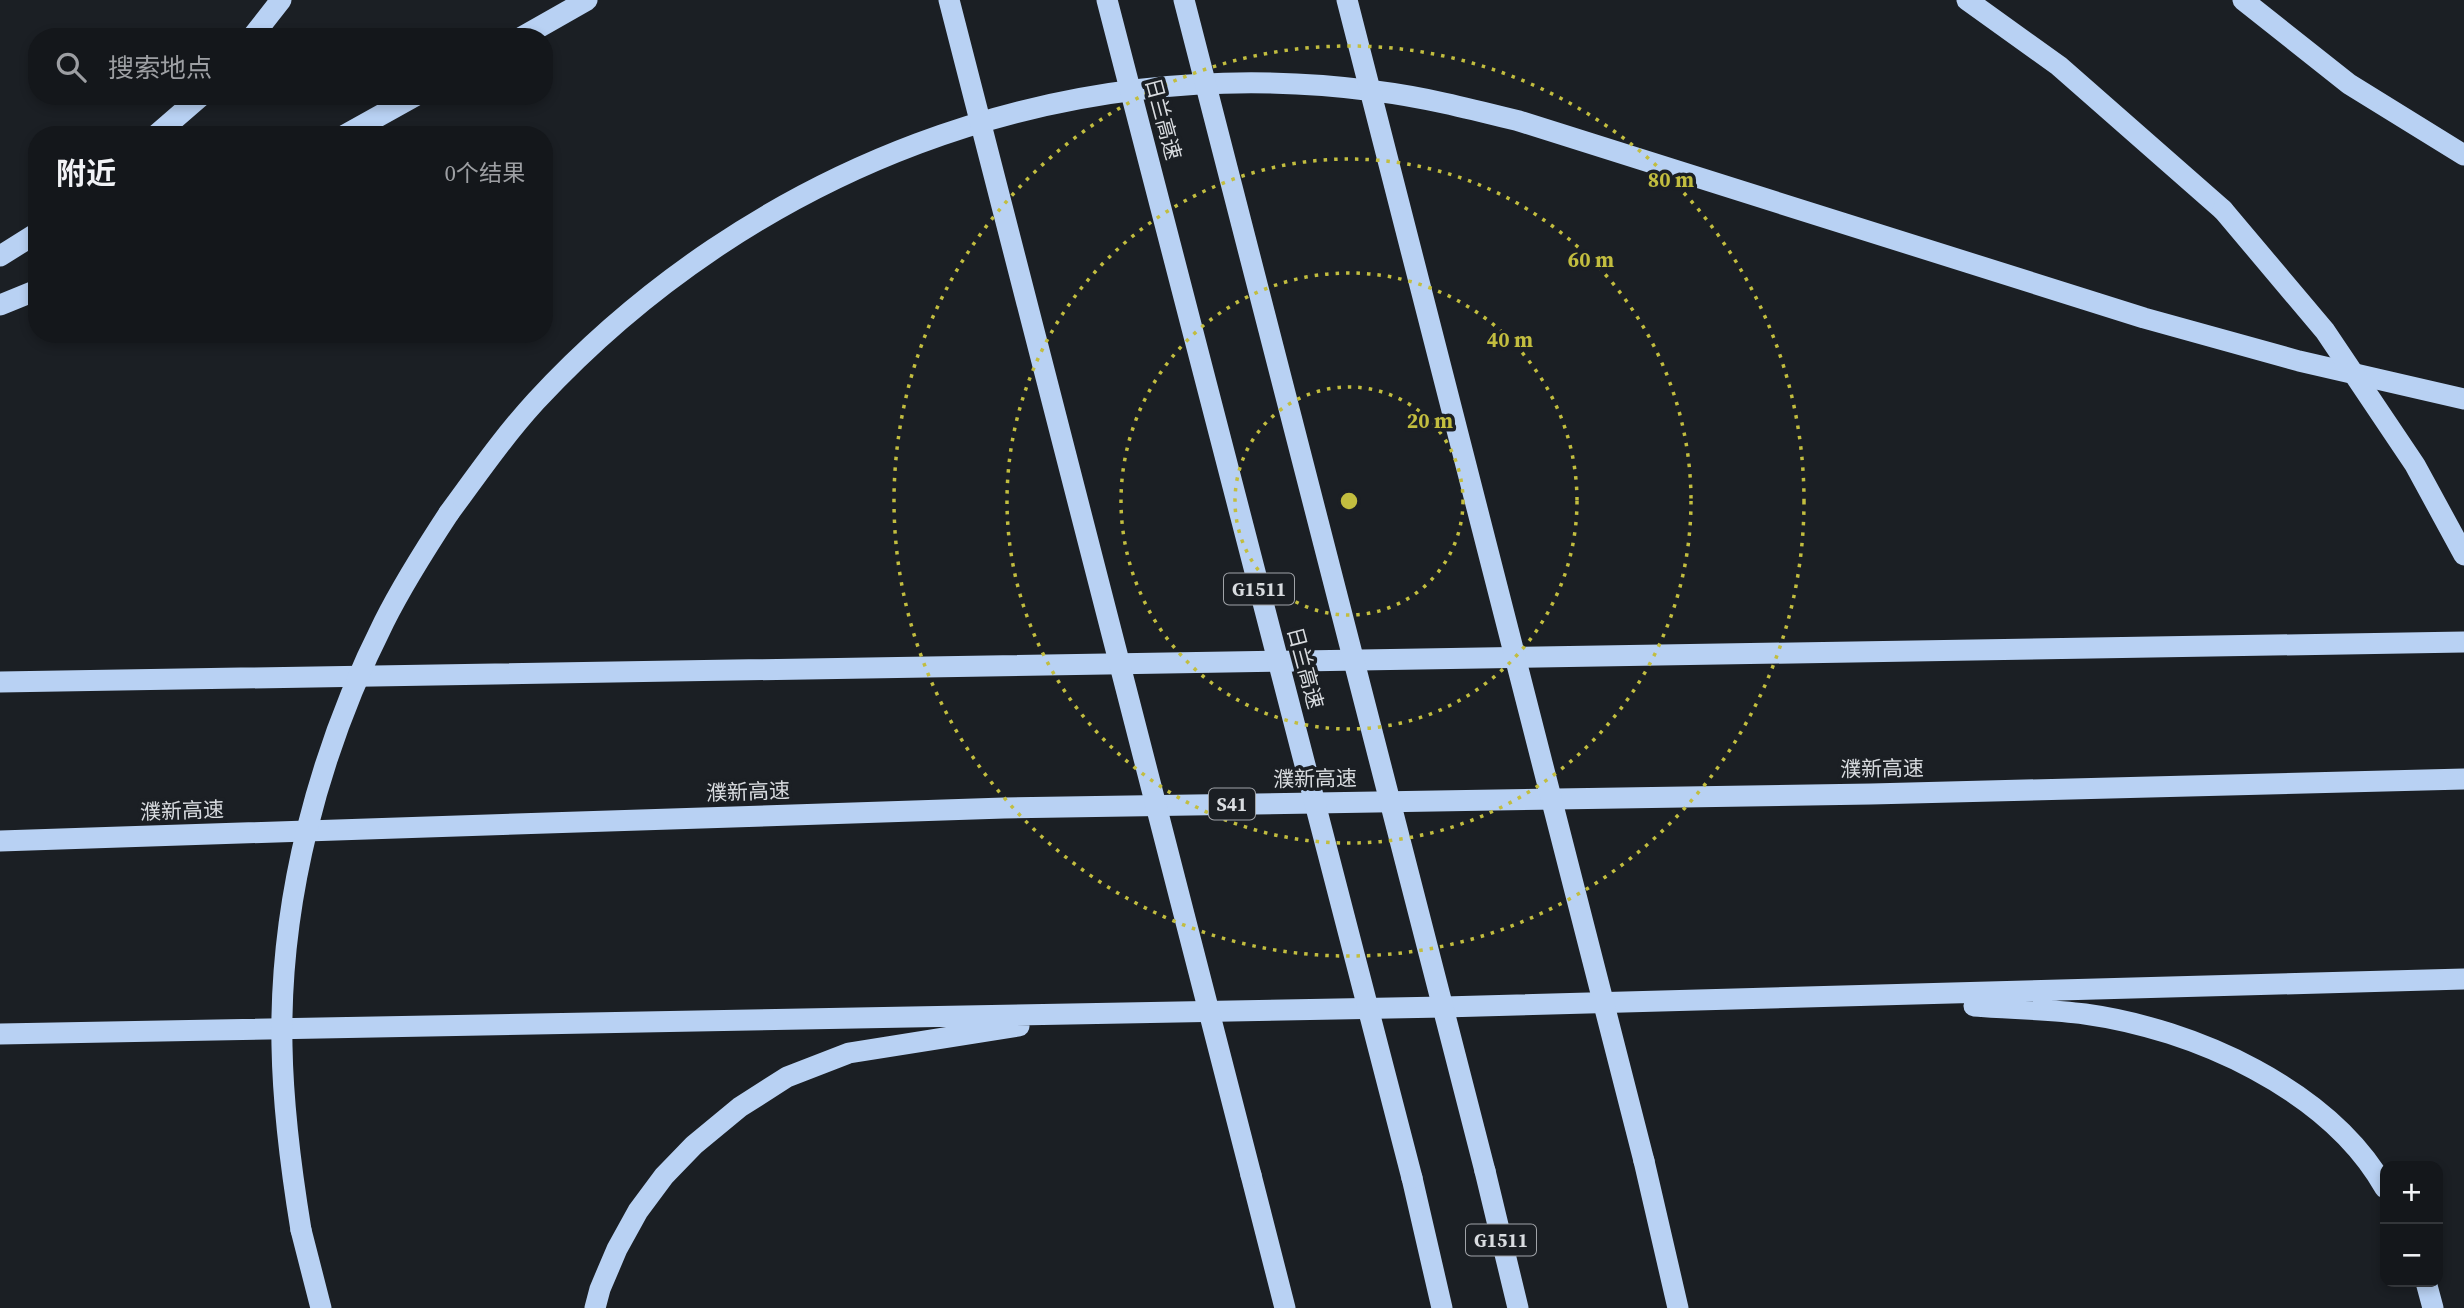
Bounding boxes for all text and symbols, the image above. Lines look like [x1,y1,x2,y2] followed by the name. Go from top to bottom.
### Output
[28,28,553,105] search box
[52,48,90,86] icon: search
[108,50,212,86] text: 搜索地点
[1139,75,1188,163] street label: 日兰高速
[56,153,116,194] text: 附近
[445,157,525,189] text: 0个结果
[1648,165,1694,194] text: 80 m
[1568,245,1614,274] text: 60 m
[1487,325,1533,354] text: 40 m
[1407,406,1453,435] text: 20 m
[1337,489,1361,513] centre of rings
[1224,574,1294,604] road number: G1511
[1281,624,1330,712] street label: 日兰高速
[1840,753,1924,784] street label: 濮新高速
[1273,763,1357,794] street label: 濮新高速
[706,776,790,807] street label: 濮新高速
[1209,789,1255,820] road number: S41
[140,795,224,826] street label: 濮新高速
[2380,1161,2443,1287] map controls
[2380,1161,2443,1224] button: +
[1466,1224,1536,1256] road number: G1511
[2380,1224,2443,1287] button: −

